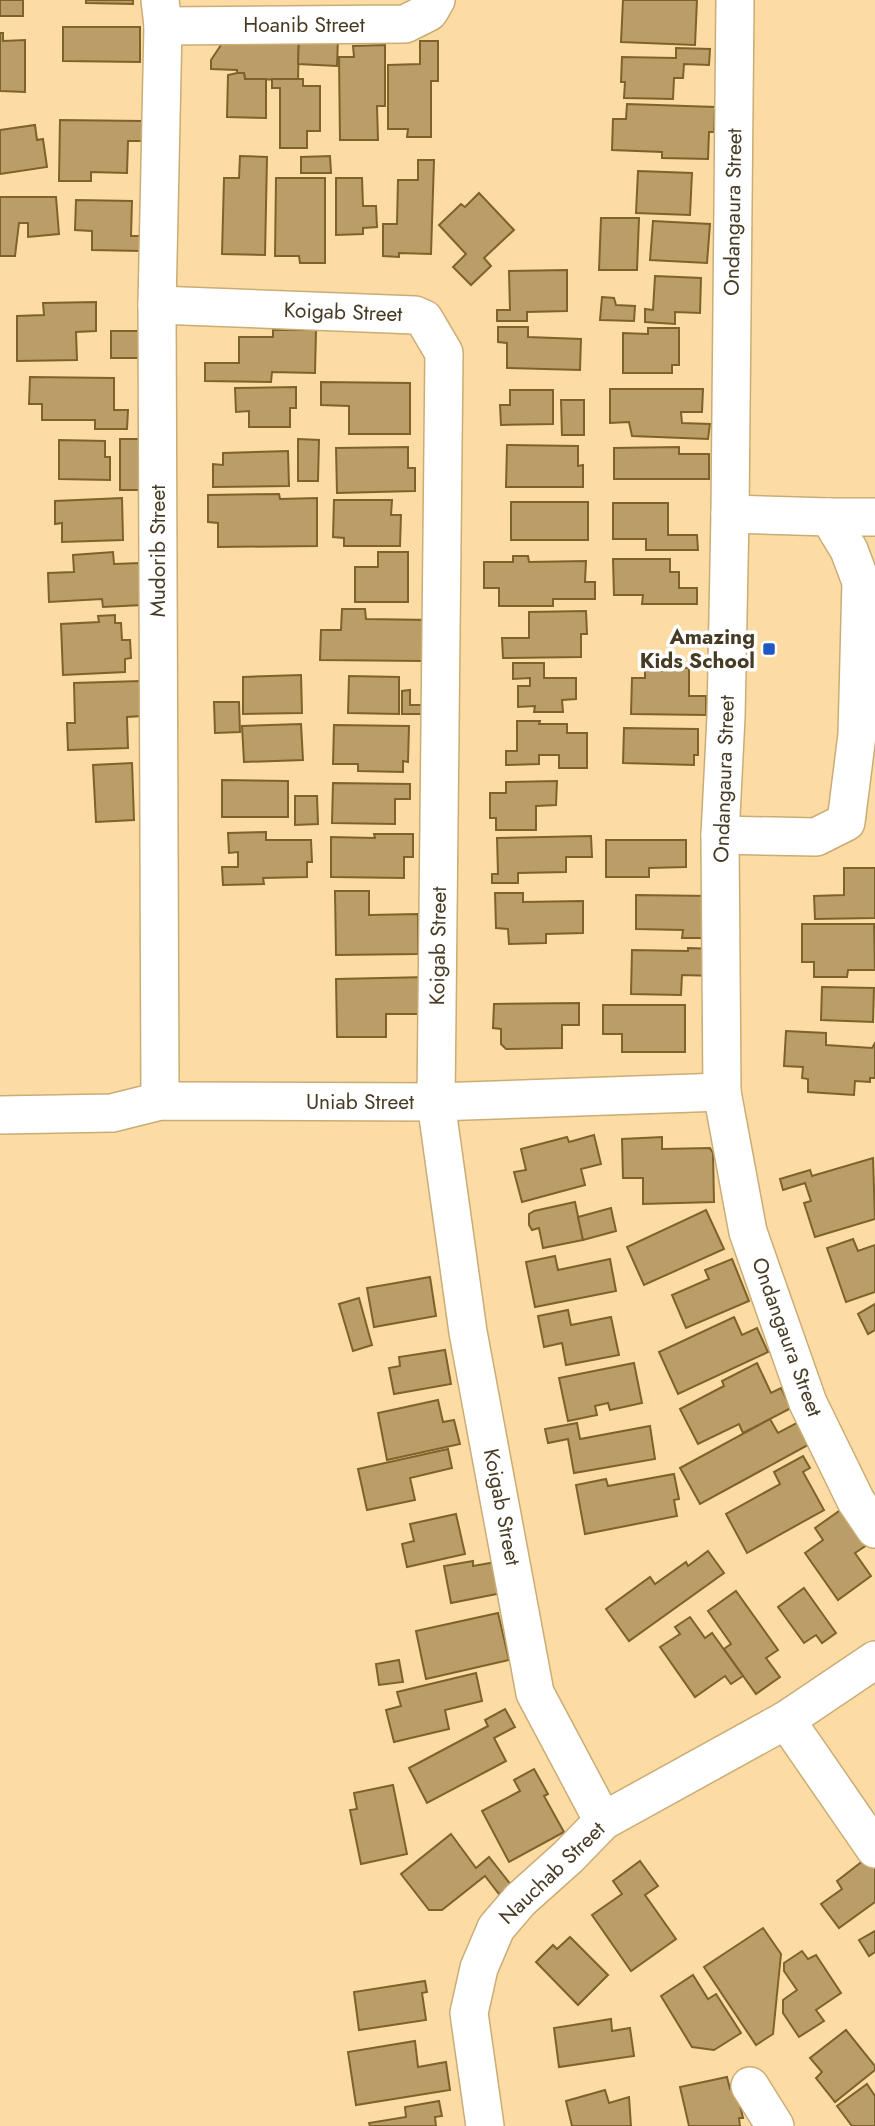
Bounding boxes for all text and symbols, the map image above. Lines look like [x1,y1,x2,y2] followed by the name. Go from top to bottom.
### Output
[243,10,365,40] street label: Hoanib Street
[717,128,749,296] street label: Ondangaura Street
[283,295,403,329] street label: Koigab Street
[143,485,173,617] street label: Mudorib Street
[640,622,755,676] place label: Amazing Kids School
[761,641,777,657] marker: Amazing Kids School
[706,695,742,863] street label: Ondangaura Street
[422,886,454,1006] street label: Koigab Street
[306,1087,414,1117] street label: Uniab Street
[744,1253,830,1421] street label: Ondangaura Street
[476,1446,528,1568] street label: Koigab Street
[492,1815,612,1931] street label: Nauchab Street

